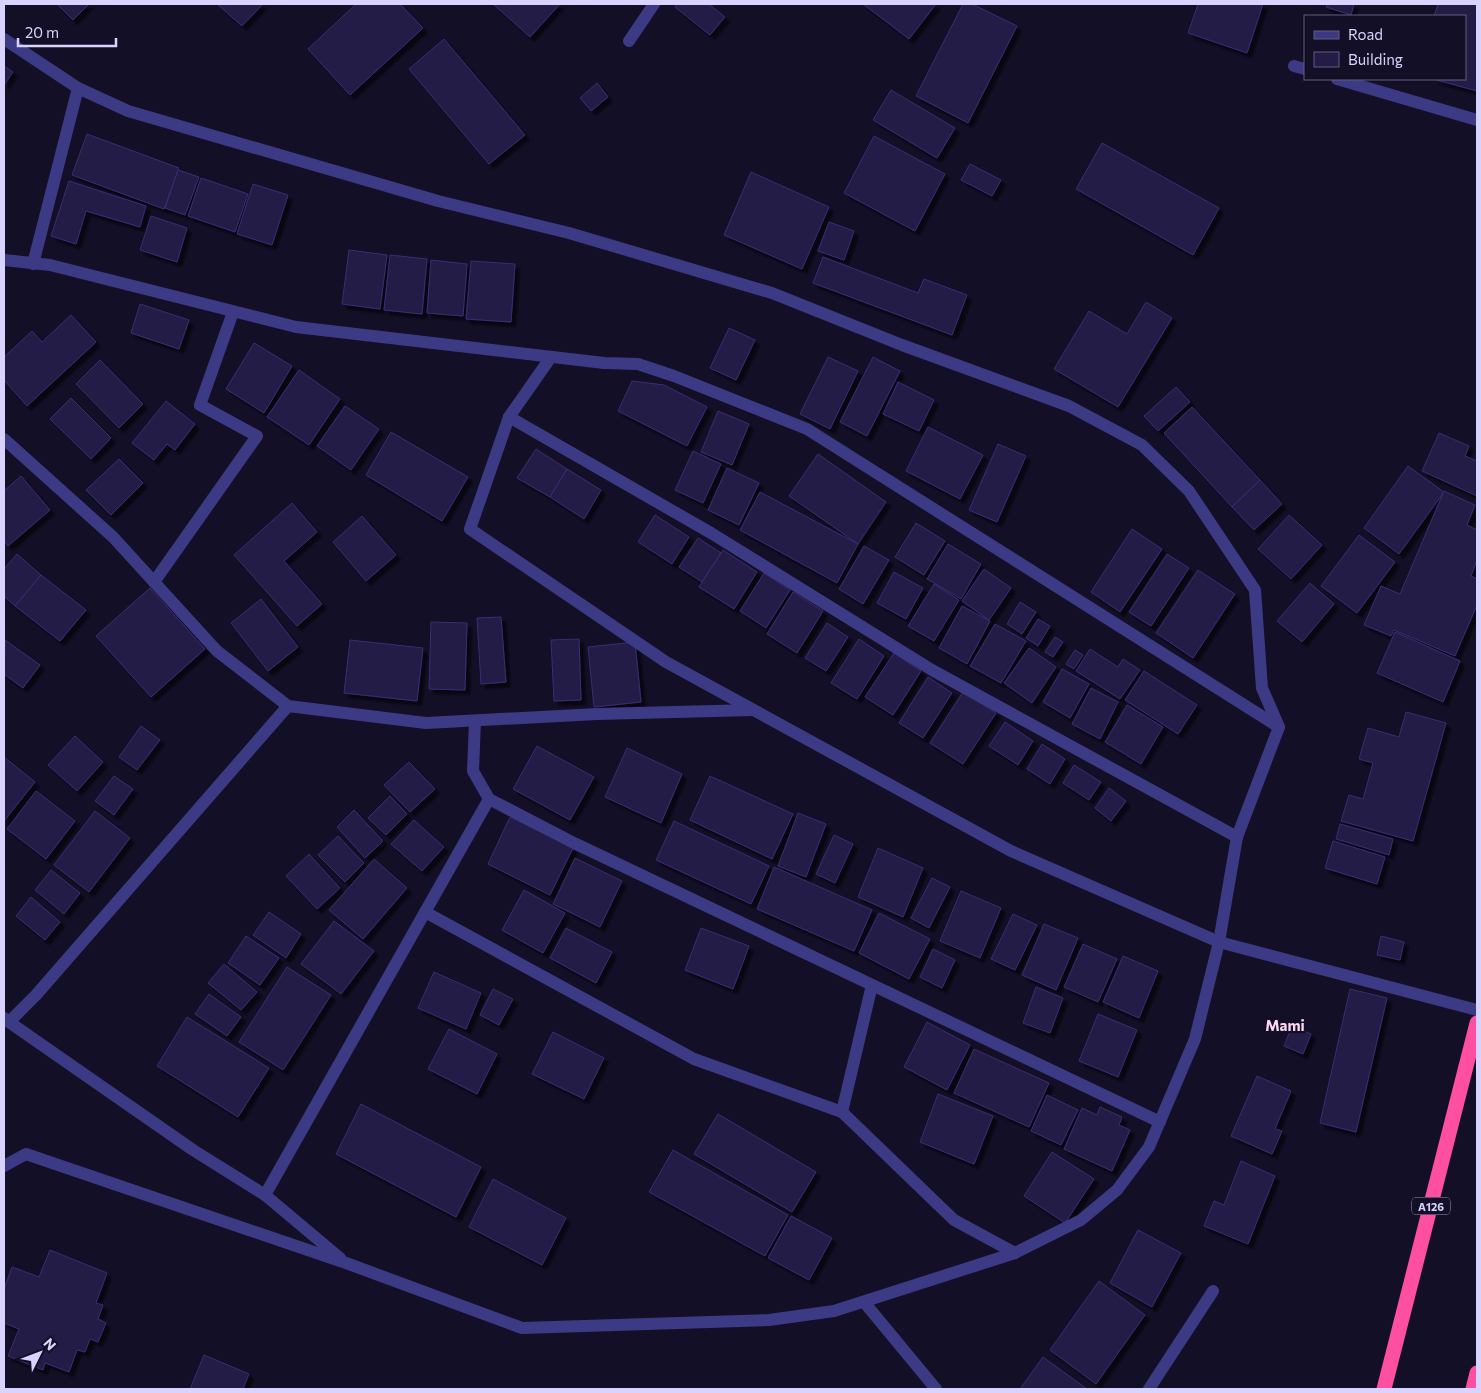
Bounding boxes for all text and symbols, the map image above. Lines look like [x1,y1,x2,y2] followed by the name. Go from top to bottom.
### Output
[18,15,115,47] scale bar
[1304,15,1466,80] legend
[25,23,59,41] text: 20 m
[1348,25,1383,43] text: Road
[1348,50,1403,68] text: Building
[1265,1016,1305,1034] district label: Mami
[1412,1198,1450,1214] road number: A126
[15,1328,65,1378] north arrow
[40,1334,60,1354] text: N

